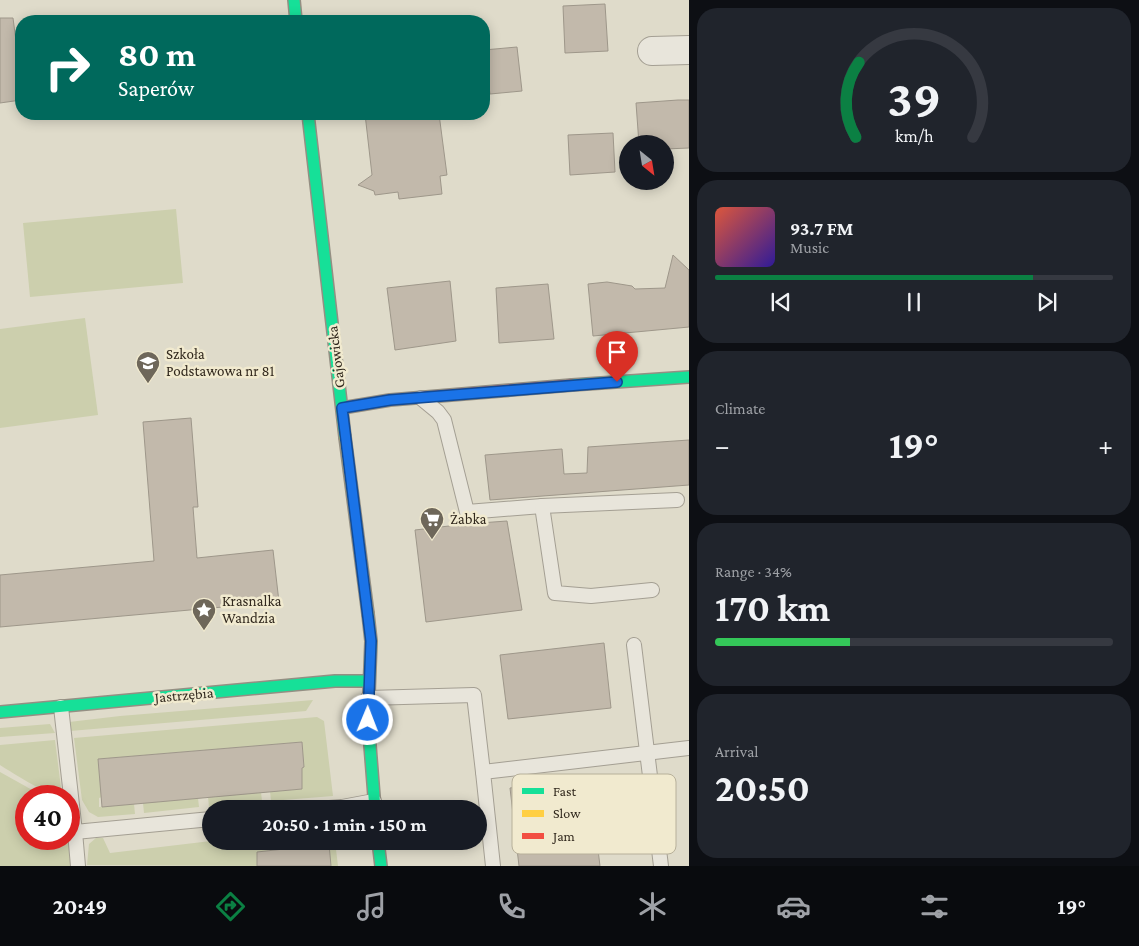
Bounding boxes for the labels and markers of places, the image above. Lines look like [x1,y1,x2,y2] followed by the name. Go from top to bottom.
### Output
[596,331,638,382] pin
[166,346,274,379] place label: Szkoła Podstawowa nr 81
[135,350,161,384] school or university icon: Szkoła Podstawowa nr 81
[419,506,445,540] supermarket icon: Żabka
[450,511,487,527] place label: Żabka
[222,593,282,626] place label: Krasnalka Wandzia
[191,597,217,631] place icon: Krasnalka Wandzia

